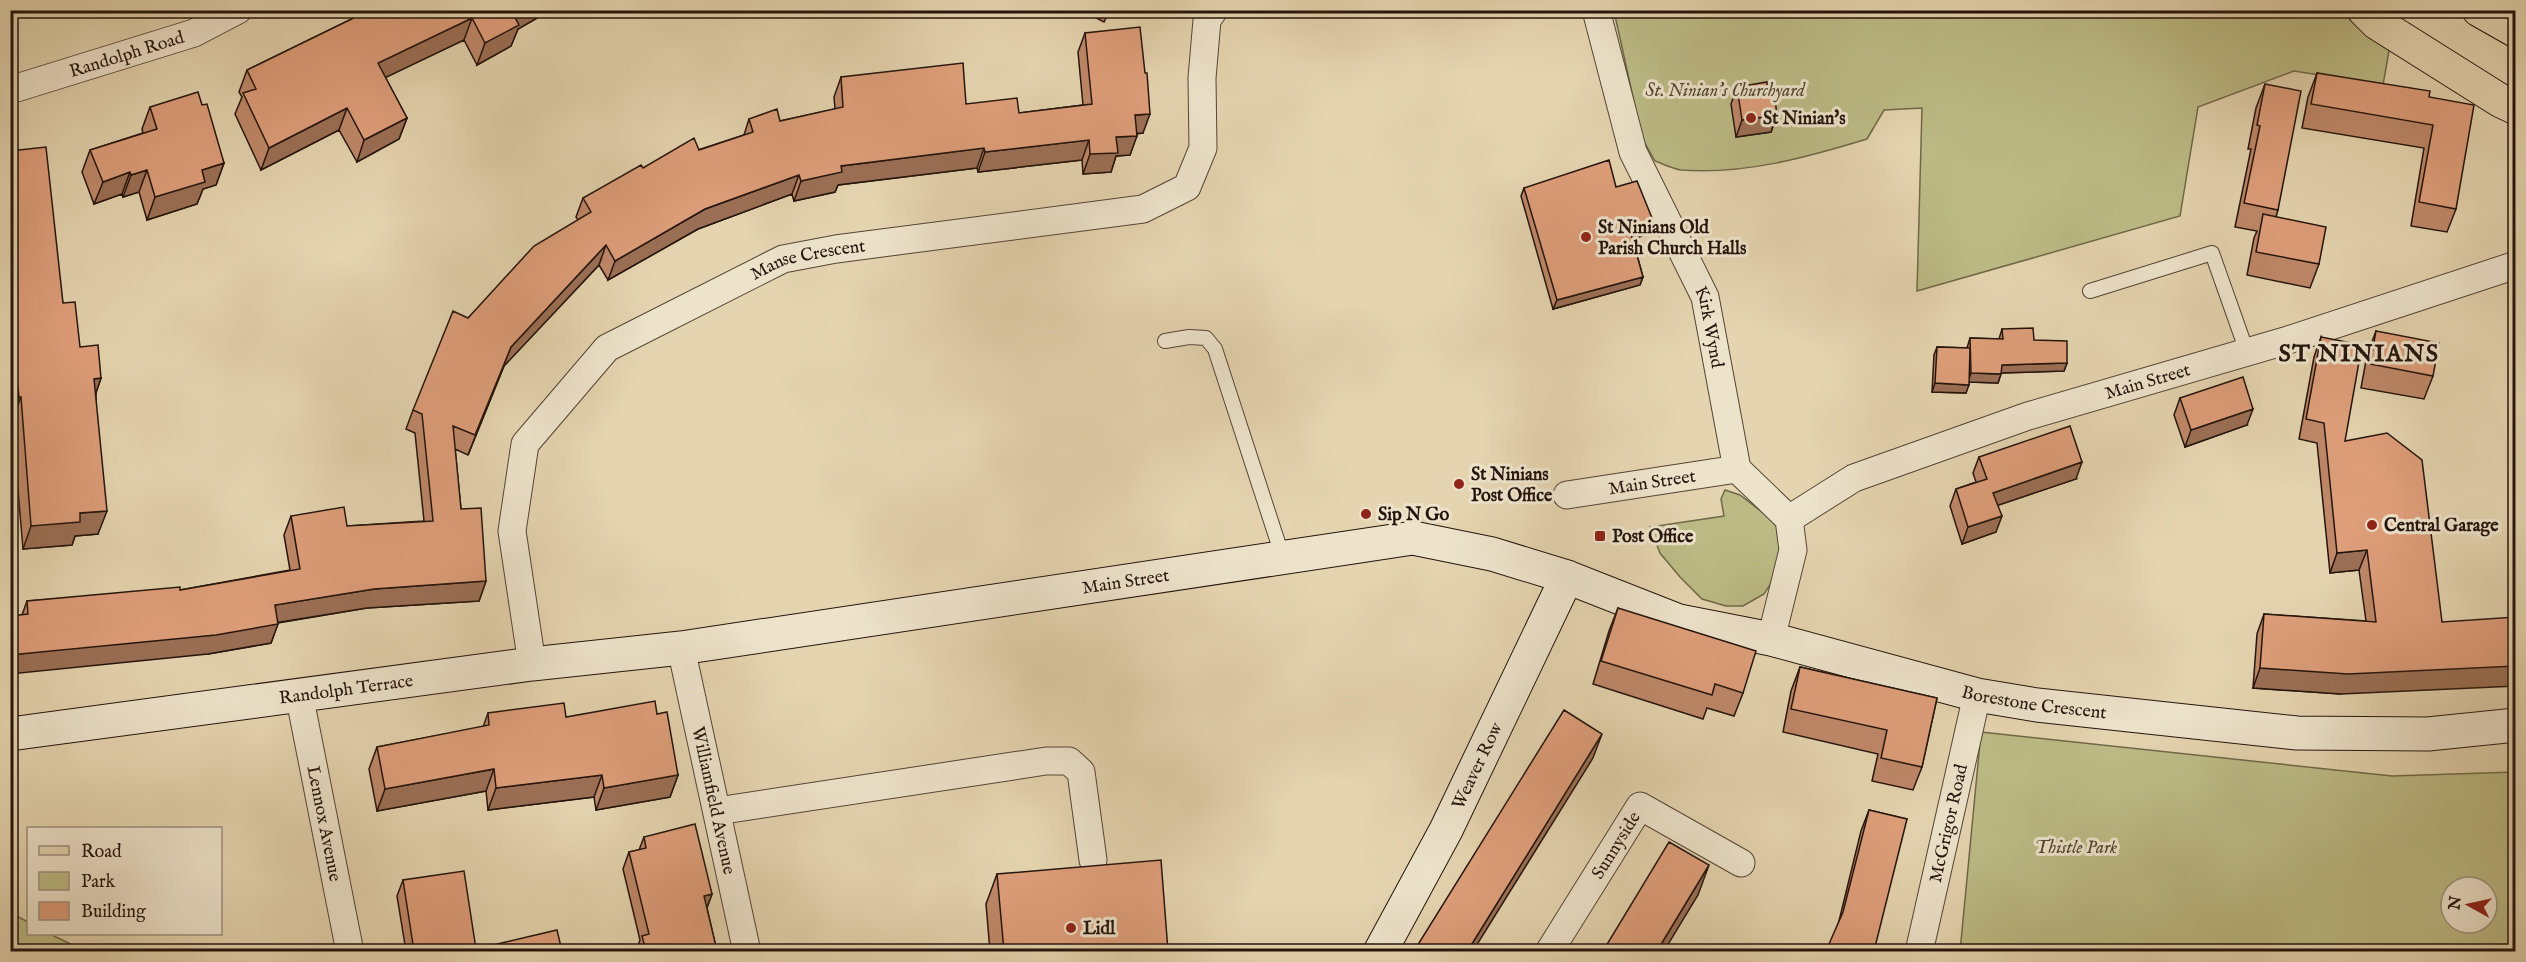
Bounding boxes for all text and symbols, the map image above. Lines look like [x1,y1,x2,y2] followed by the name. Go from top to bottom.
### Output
[67,27,188,84] street label: Randolph Road
[1645,80,1806,103] park label: St. Ninian's Churchyard
[1763,108,1846,131] place label: St Ninian's
[1744,111,1758,125] marker: St Ninian's
[1598,217,1747,261] place label: St Ninians Old Parish Church Halls
[1579,230,1593,244] marker: St Ninians Old Parish Church Halls
[747,235,867,286] street label: Manse Crescent
[1688,283,1728,370] street label: Kirk Wynd
[2278,339,2440,370] district label: ST NINIANS
[2102,359,2193,406] street label: Main Street
[1471,464,1553,508] place label: St Ninians Post Office
[1607,465,1697,501] street label: Main Street
[1452,477,1466,491] marker: St Ninians Post Office
[1378,504,1449,527] place label: Sip N Go
[1359,507,1373,521] marker: Sip N Go
[2384,515,2499,538] place label: Central Garage
[2365,518,2379,532] marker: Central Garage
[1612,526,1694,549] place label: Post Office
[1593,529,1607,543] marker: Post Office
[1081,565,1171,601] street label: Main Street
[278,670,415,711] street label: Randolph Terrace
[1959,681,2108,725] street label: Borestone Crescent
[1448,718,1509,814] street label: Weaver Row
[685,725,740,877] street label: Williamfield Avenue
[1925,762,1974,885] street label: McGrigor Road
[300,764,346,884] street label: Lennox Avenue
[1587,808,1647,884] street label: Sunnyside
[27,827,222,935] legend
[2035,837,2117,860] park label: Thistle Park
[81,841,122,864] text: Road
[81,871,116,894] text: Park
[2439,875,2499,935] north arrow
[2445,895,2467,912] text: N
[81,901,146,924] text: Building
[1083,918,1116,941] place label: Lidl
[1064,921,1078,935] marker: Lidl

